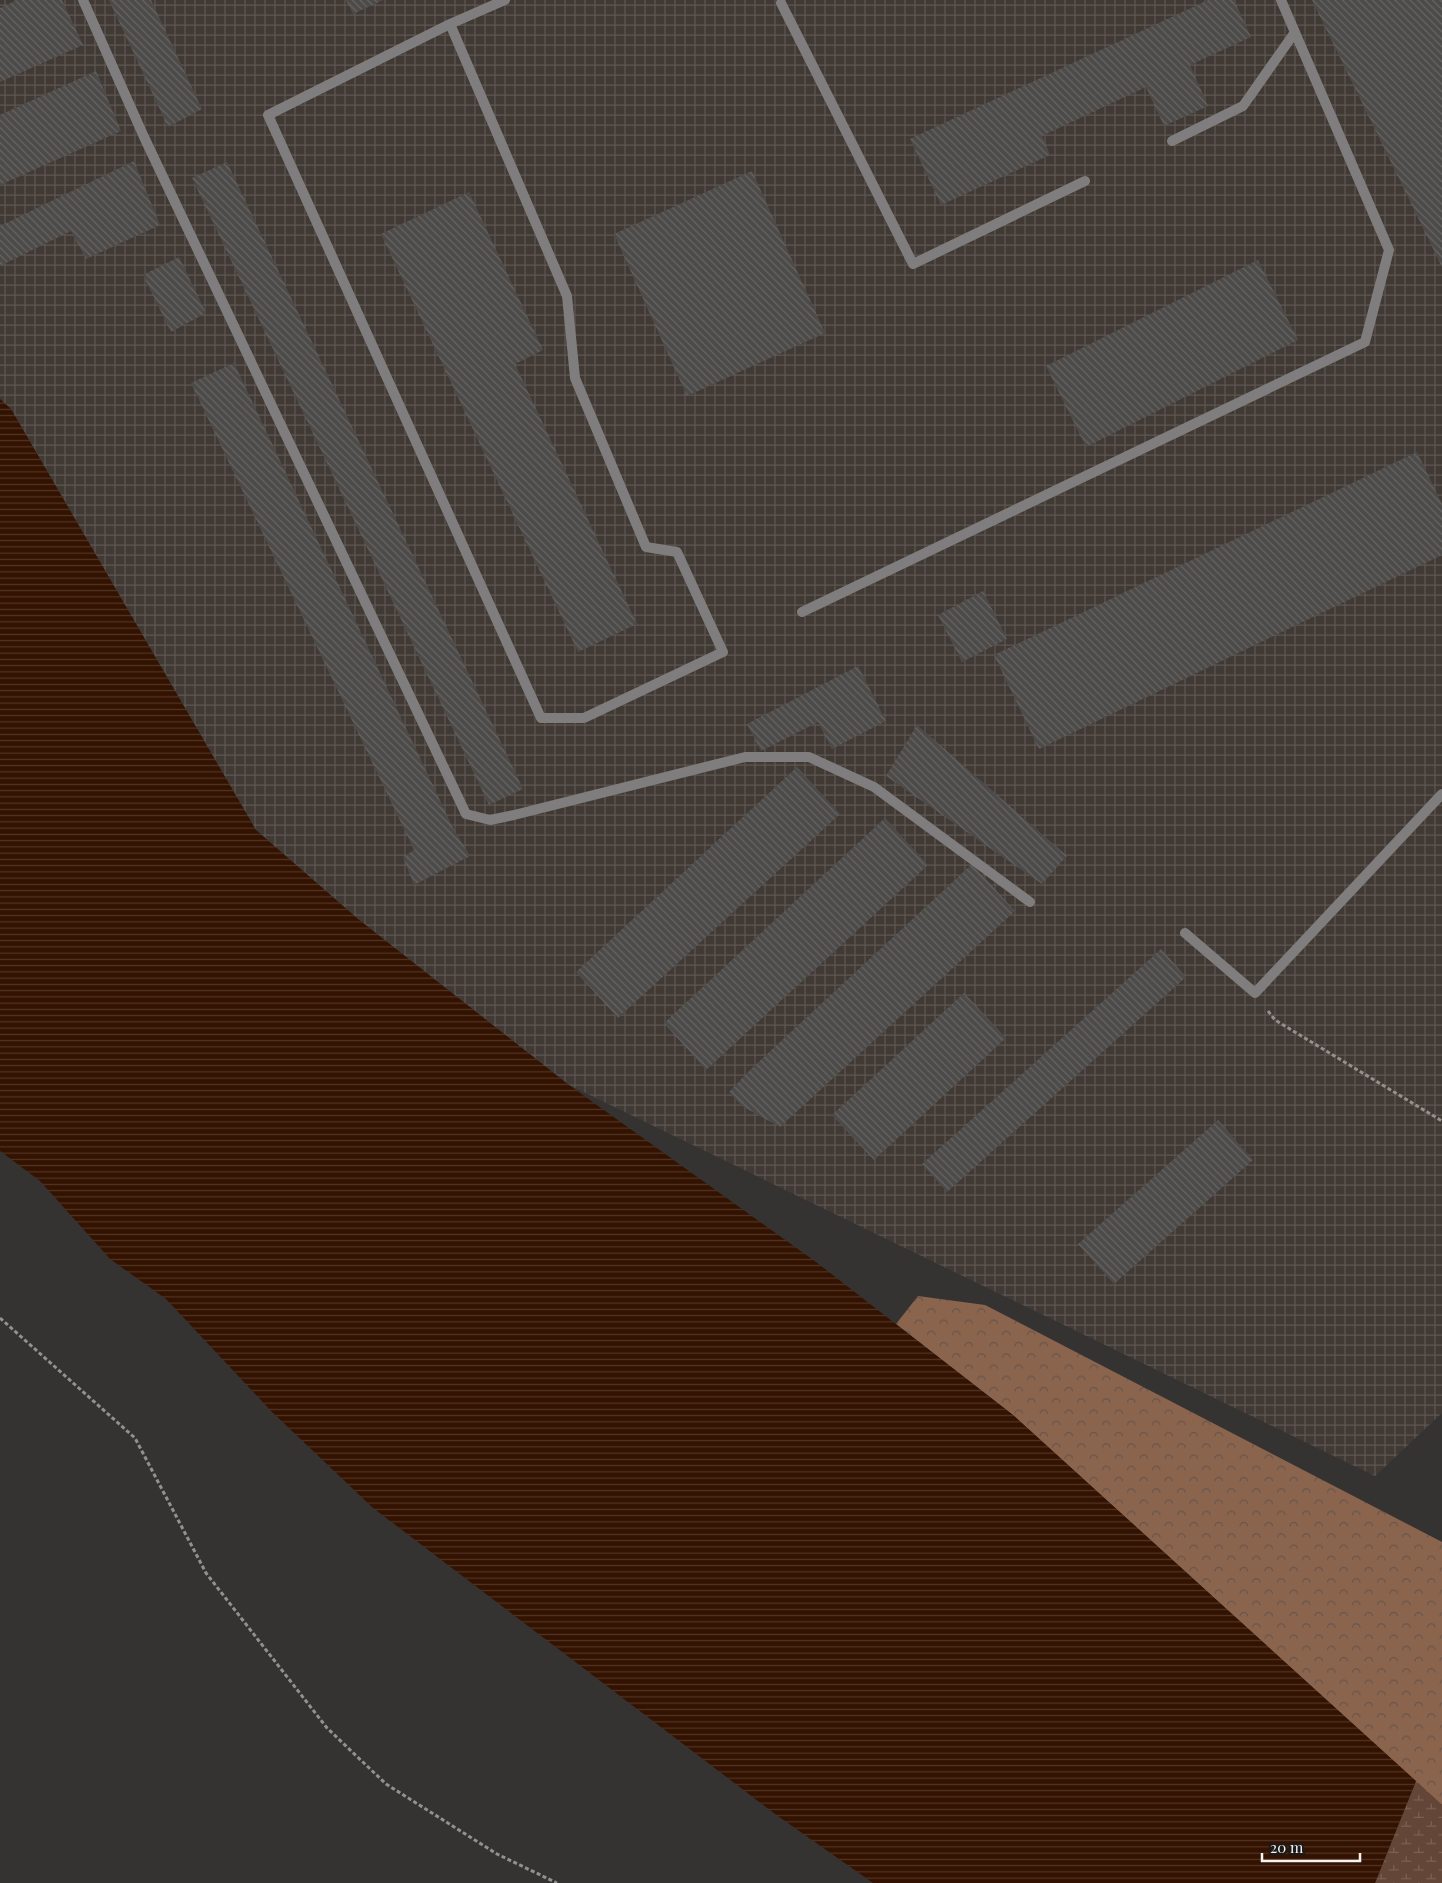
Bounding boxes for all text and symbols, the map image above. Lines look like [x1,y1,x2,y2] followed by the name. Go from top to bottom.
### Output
[1262,1830,1360,1862] scale bar
[1270,1837,1304,1857] text: 20 m

